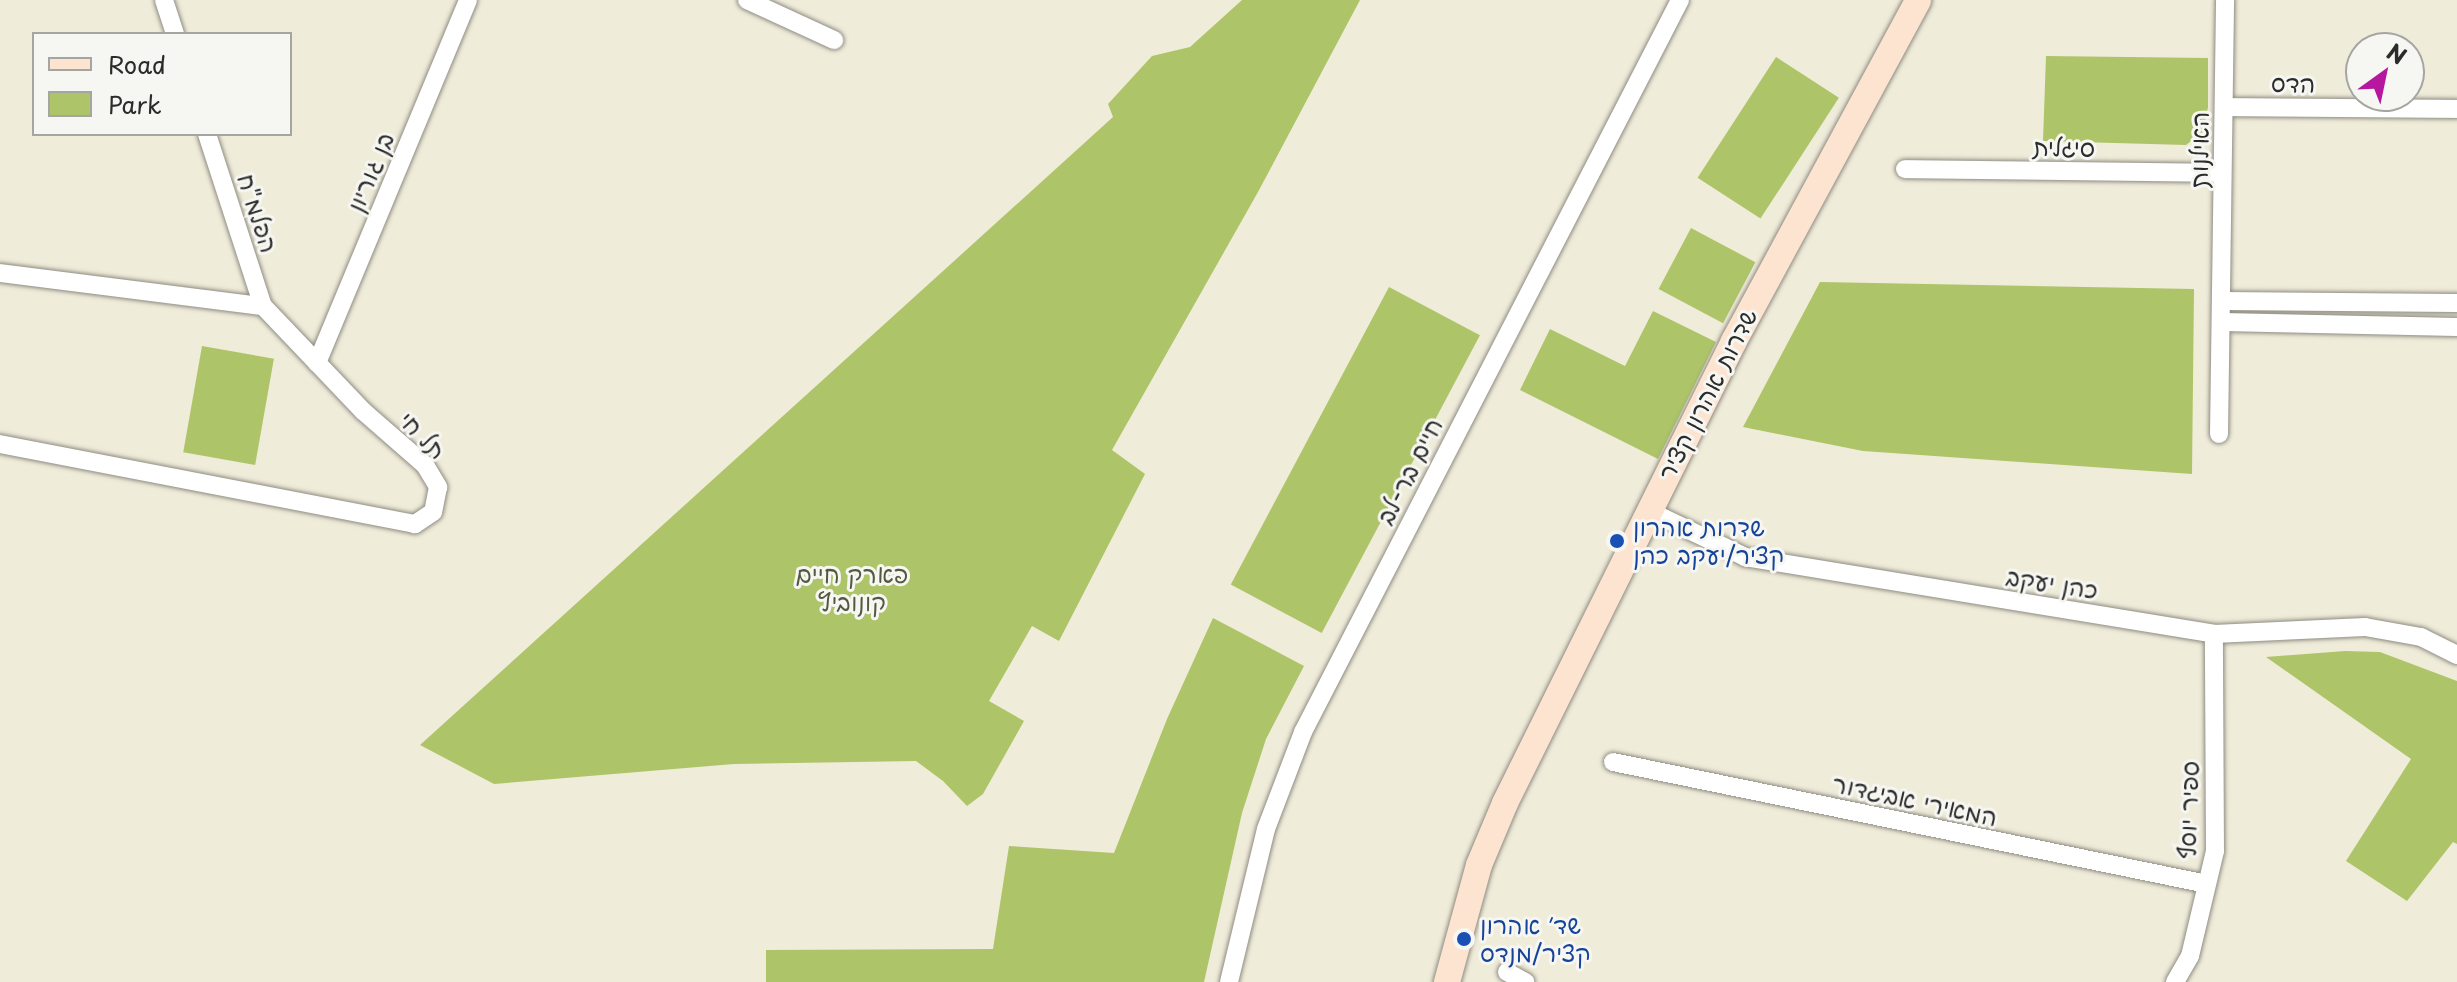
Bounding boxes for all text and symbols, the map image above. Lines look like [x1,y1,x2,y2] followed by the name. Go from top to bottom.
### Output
[32,32,292,136] legend
[2345,32,2425,112] north arrow
[2381,35,2414,72] text: N
[108,46,166,82] text: Road
[2271,68,2315,98] street label: הדס
[108,86,162,122] text: Park
[2184,111,2214,189] street label: האילנות
[340,128,400,216] street label: בן גוריון
[2033,132,2095,162] street label: סיגלית
[232,170,284,256] street label: הפלמ"ח
[1652,304,1762,484] street label: שדרות אהרון קציר
[393,405,453,465] street label: תל חי
[1370,413,1448,529] street label: חיים בר-לב
[1633,513,1784,569] place label: שדרות אהרון קציר/יעקב כהן
[1608,532,1626,550] marker: שדרות אהרון קציר/יעקב כהן
[796,560,908,616] park label: פארק חיים קונוביץ
[2004,562,2100,604] street label: כהן יעקב
[2172,760,2204,860] street label: ספיר יוסף
[1830,768,2000,832] street label: המאירי אביגדור
[1480,911,1591,967] place label: שד׳ אהרון קציר/מנדס
[1455,930,1473,948] marker: שד׳ אהרון קציר/מנדס

